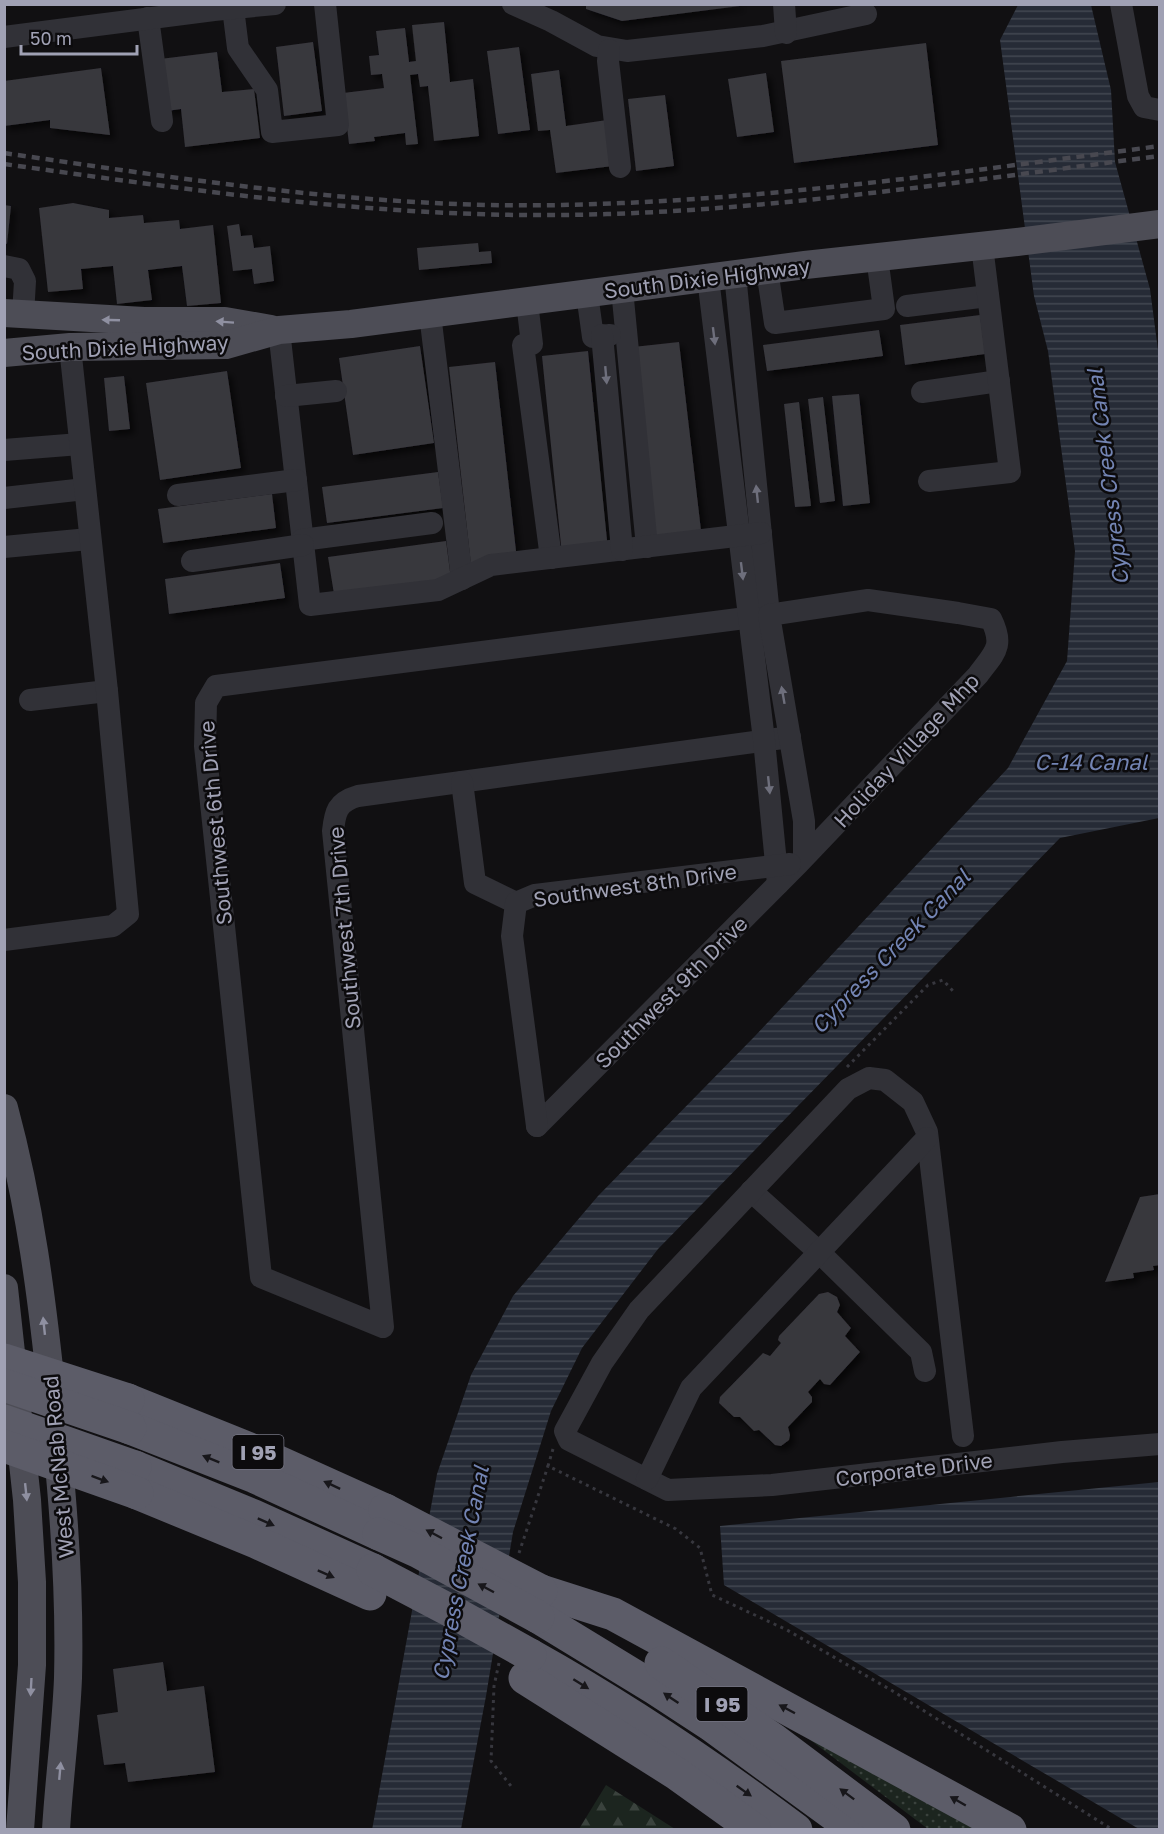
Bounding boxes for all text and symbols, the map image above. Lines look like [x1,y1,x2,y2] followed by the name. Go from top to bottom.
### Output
[21,18,136,56] scale bar
[30,27,72,49] text: 50 m
[603,252,812,304] street label: South Dixie Highway
[101,316,120,325] one-way arrow
[215,317,234,327] one-way arrow
[710,326,719,345] one-way arrow
[21,329,229,365] street label: South Dixie Highway
[601,366,611,385] one-way arrow
[1080,366,1134,587] water label: Cypress Creek Canal
[752,484,762,503] one-way arrow
[738,562,747,581] one-way arrow
[828,667,984,833] street label: Holiday Village Mhp
[778,686,787,705] one-way arrow
[193,720,237,926] street label: Southwest 6th Drive
[1034,748,1149,775] water label: C-14 Canal
[764,776,774,795] one-way arrow
[322,826,366,1030] street label: Southwest 7th Drive
[532,858,738,912] street label: Southwest 8th Drive
[805,863,976,1039] water label: Cypress Creek Canal
[589,910,753,1074] street label: Southwest 9th Drive
[40,1316,49,1335] one-way arrow
[37,1375,79,1559] street label: West McNab Road
[232,1435,284,1469] road number: I 95
[834,1446,994,1492] street label: Corporate Drive
[201,1454,219,1464] one-way arrow
[426,1463,494,1683] water label: Cypress Creek Canal
[91,1474,109,1484] one-way arrow
[323,1480,341,1490] one-way arrow
[21,1483,31,1502] one-way arrow
[258,1517,276,1527] one-way arrow
[425,1529,442,1539] one-way arrow
[318,1569,335,1578] one-way arrow
[478,1583,495,1593] one-way arrow
[27,1678,36,1697] one-way arrow
[573,1679,589,1690] one-way arrow
[696,1687,748,1721] road number: I 95
[662,1693,679,1704] one-way arrow
[778,1704,795,1714] one-way arrow
[55,1762,65,1781] one-way arrow
[735,1785,751,1797] one-way arrow
[840,1788,855,1800] one-way arrow
[950,1796,967,1806] one-way arrow

